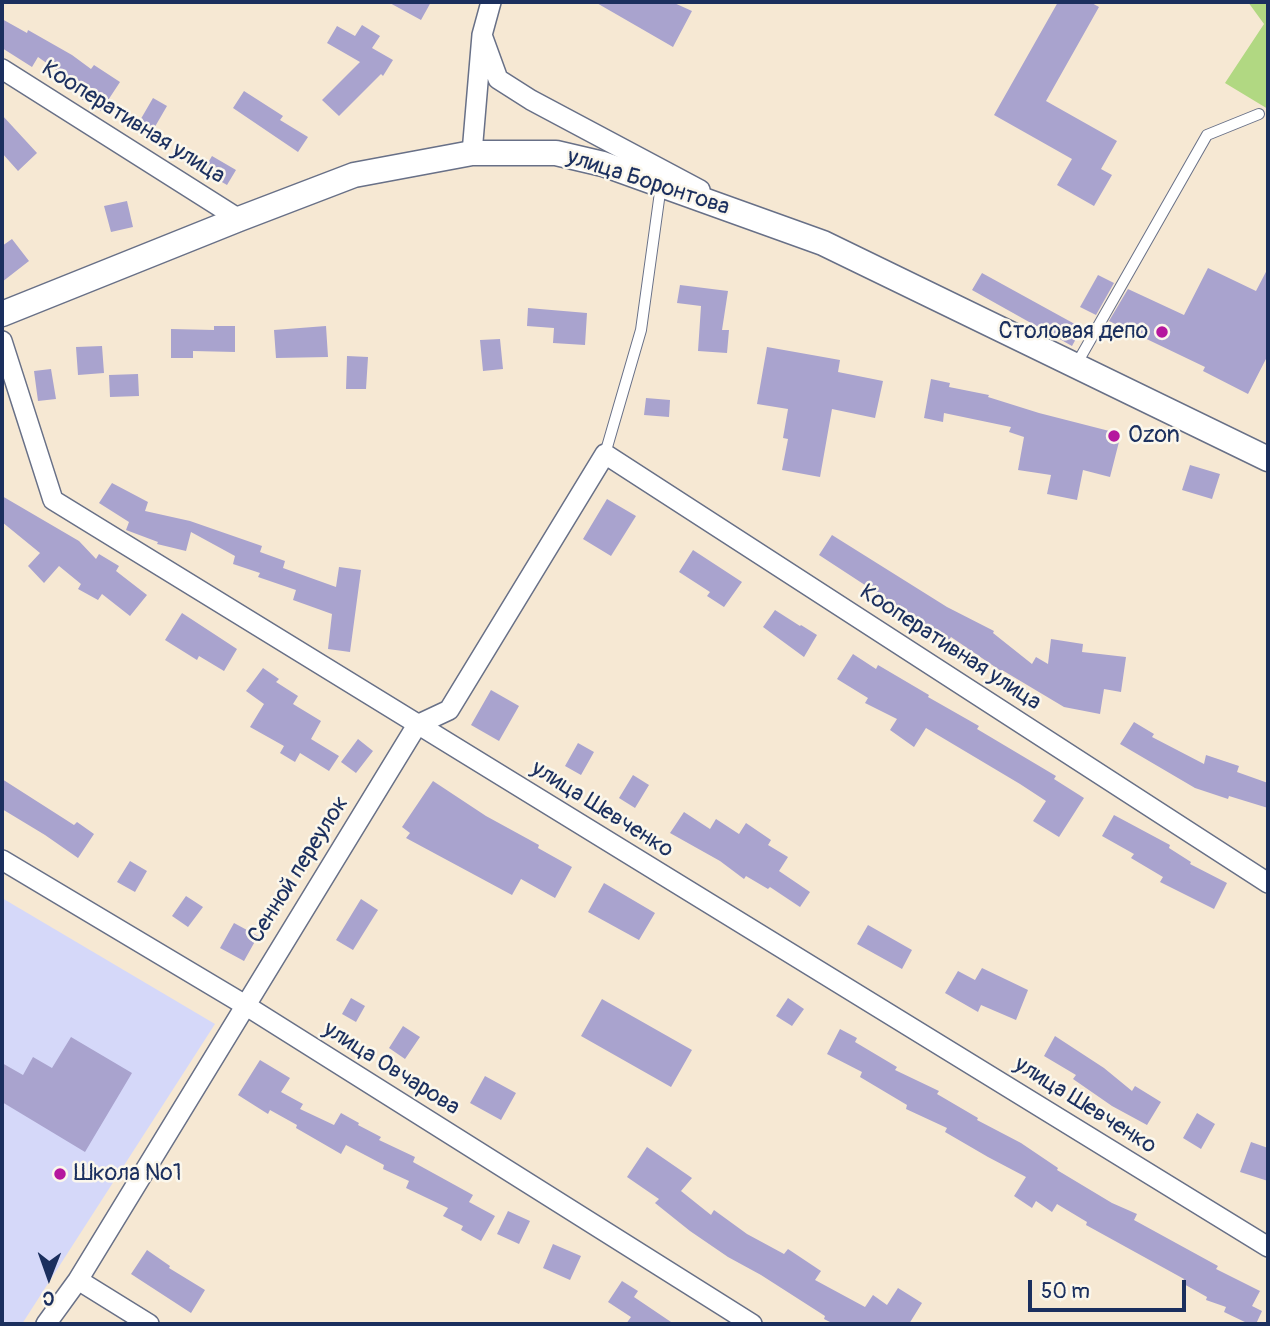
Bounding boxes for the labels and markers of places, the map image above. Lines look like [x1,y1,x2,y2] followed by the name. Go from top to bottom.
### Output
[998,318,1148,346] place label: Столовая депо
[1154,324,1170,340] marker: Столовая депо
[1128,422,1180,450] place label: Ozon
[1106,428,1122,444] marker: Ozon
[74,1160,182,1188] place label: Школа №1
[52,1166,68,1182] marker: Школа №1

